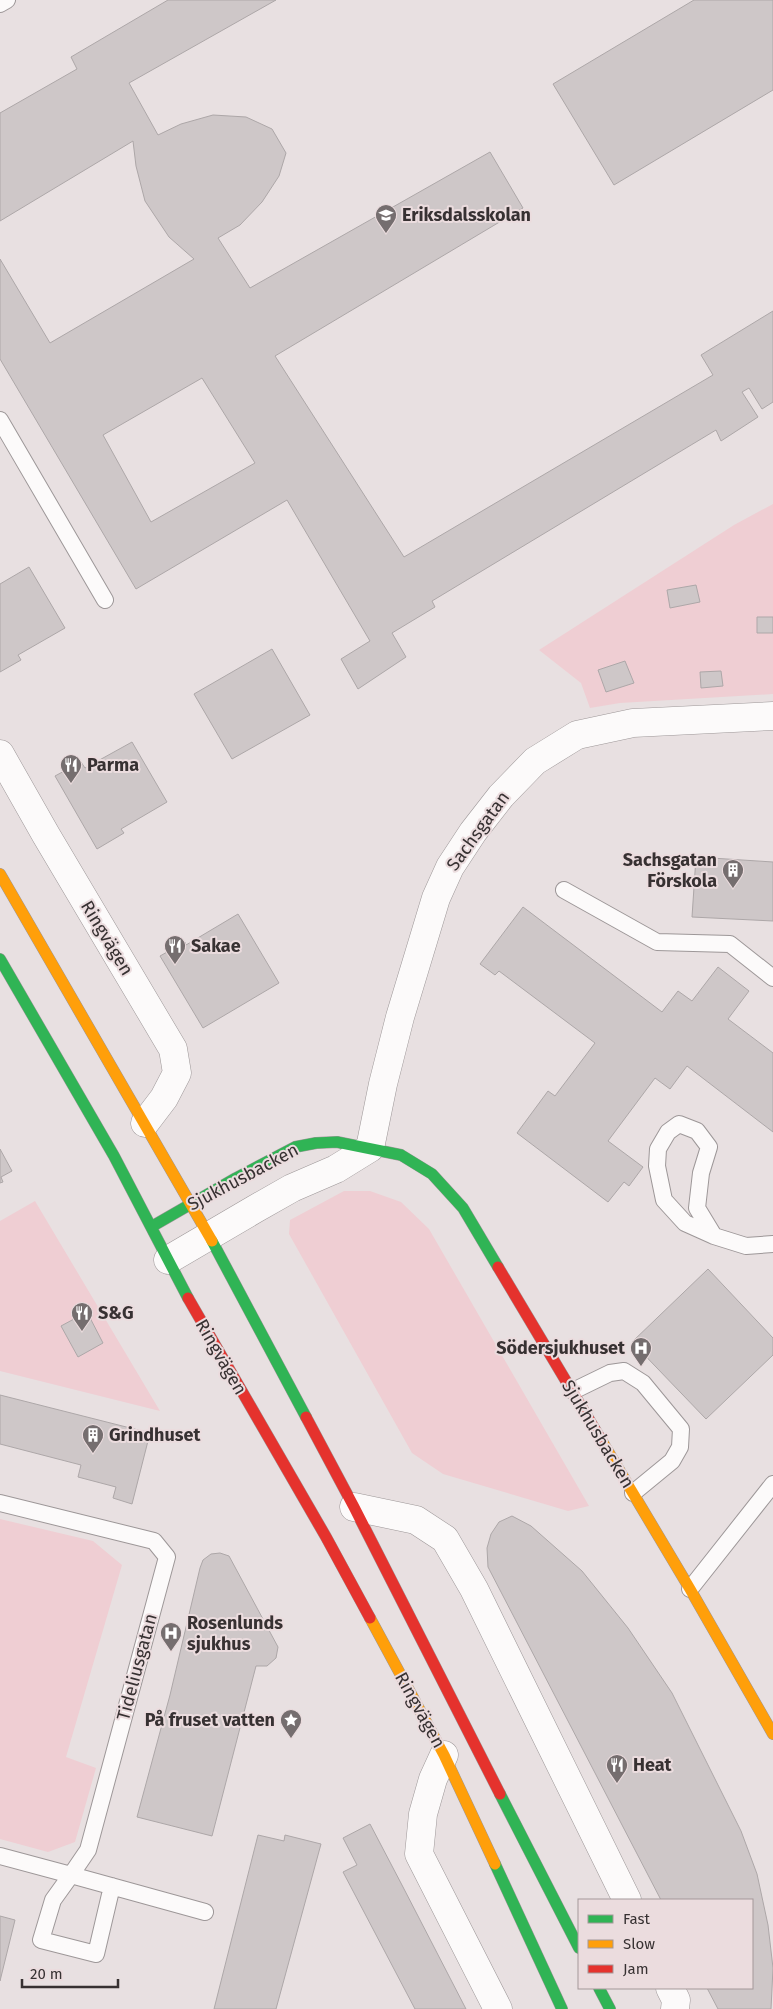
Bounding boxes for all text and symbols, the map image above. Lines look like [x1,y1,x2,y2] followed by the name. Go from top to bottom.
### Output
[374,203,398,234] school or university icon: Eriksdalsskolan
[402,204,531,226] place label: Eriksdalsskolan
[59,753,83,784] restaurant icon: Parma
[87,754,139,776] place label: Parma
[442,787,514,875] street label: Sachsgatan
[623,849,717,892] place label: Sachsgatan Förskola
[721,858,745,889] building icon: Sachsgatan Förskola
[76,897,138,979] street label: Ringvägen
[163,934,187,965] restaurant icon: Sakae
[191,935,241,957] place label: Sakae
[184,1139,302,1215] street label: Sjukhusbacken
[70,1301,94,1332] restaurant icon: S&G
[98,1302,134,1324] place label: S&G
[191,1315,251,1399] street label: Ringvägen
[629,1336,653,1367] hospital icon: Södersjukhuset
[496,1337,626,1359] place label: Södersjukhuset
[557,1376,639,1492] street label: Sjukhusbacken
[81,1423,105,1454] building icon: Grindhuset
[109,1424,201,1446] place label: Grindhuset
[112,1611,162,1723] street label: Tideliusgatan
[187,1612,283,1655] place label: Rosenlunds sjukhus
[159,1621,183,1652] hospital icon: Rosenlunds sjukhus
[390,1668,450,1752] street label: Ringvägen
[279,1708,303,1739] place icon: På fruset vatten
[145,1709,275,1731] place label: På fruset vatten
[605,1753,629,1784] restaurant icon: Heat
[633,1754,673,1776] place label: Heat
[578,1899,753,1989] legend
[623,1910,650,1928] text: Fast
[623,1935,655,1953] text: Slow
[22,1956,119,1988] scale bar
[623,1960,649,1978] text: Jam
[30,1965,63,1983] text: 20 m

